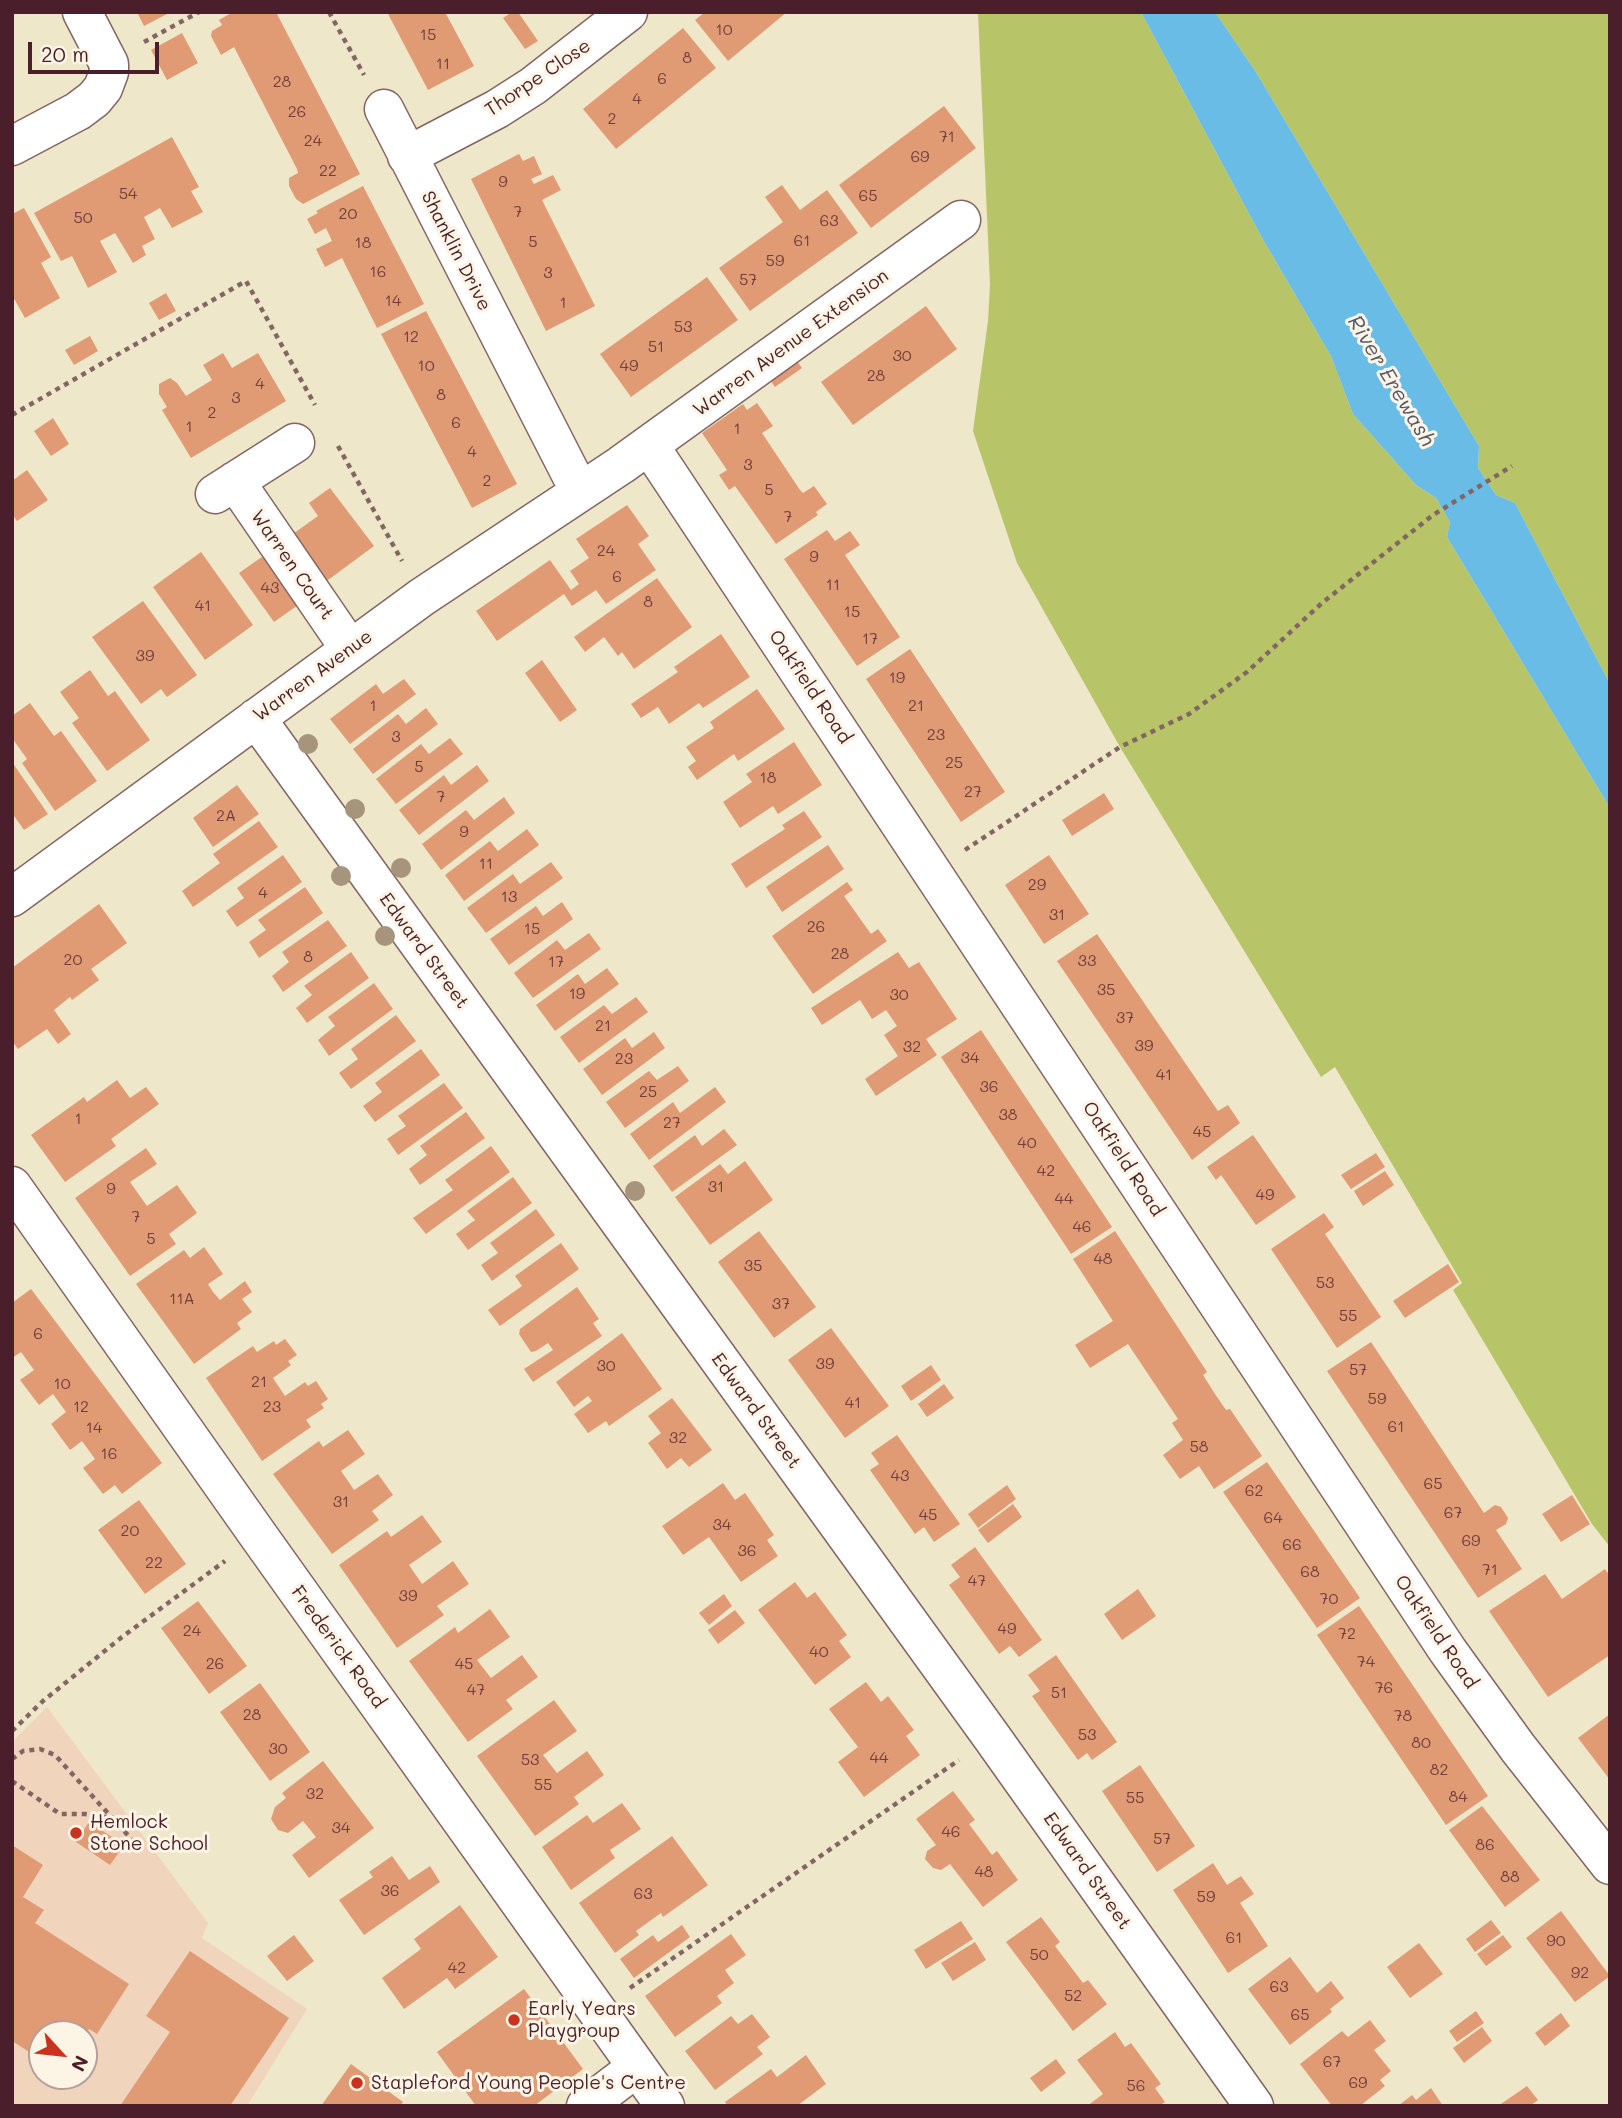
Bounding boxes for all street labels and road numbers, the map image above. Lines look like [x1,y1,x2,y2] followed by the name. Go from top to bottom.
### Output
[481,34,595,122] street label: Thorpe Close
[416,187,496,315] street label: Shanklin Drive
[689,264,893,422] street label: Warren Avenue Extension
[246,506,338,624] street label: Warren Court
[249,625,377,727] street label: Warren Avenue
[764,626,856,748] street label: Oakfield Road
[374,889,474,1013] street label: Edward Street
[1077,1097,1169,1221] street label: Oakfield Road
[706,1349,806,1473] street label: Edward Street
[1390,1571,1482,1693] street label: Oakfield Road
[286,1581,390,1713] street label: Frederick Road
[1038,1808,1136,1934] street label: Edward Street

